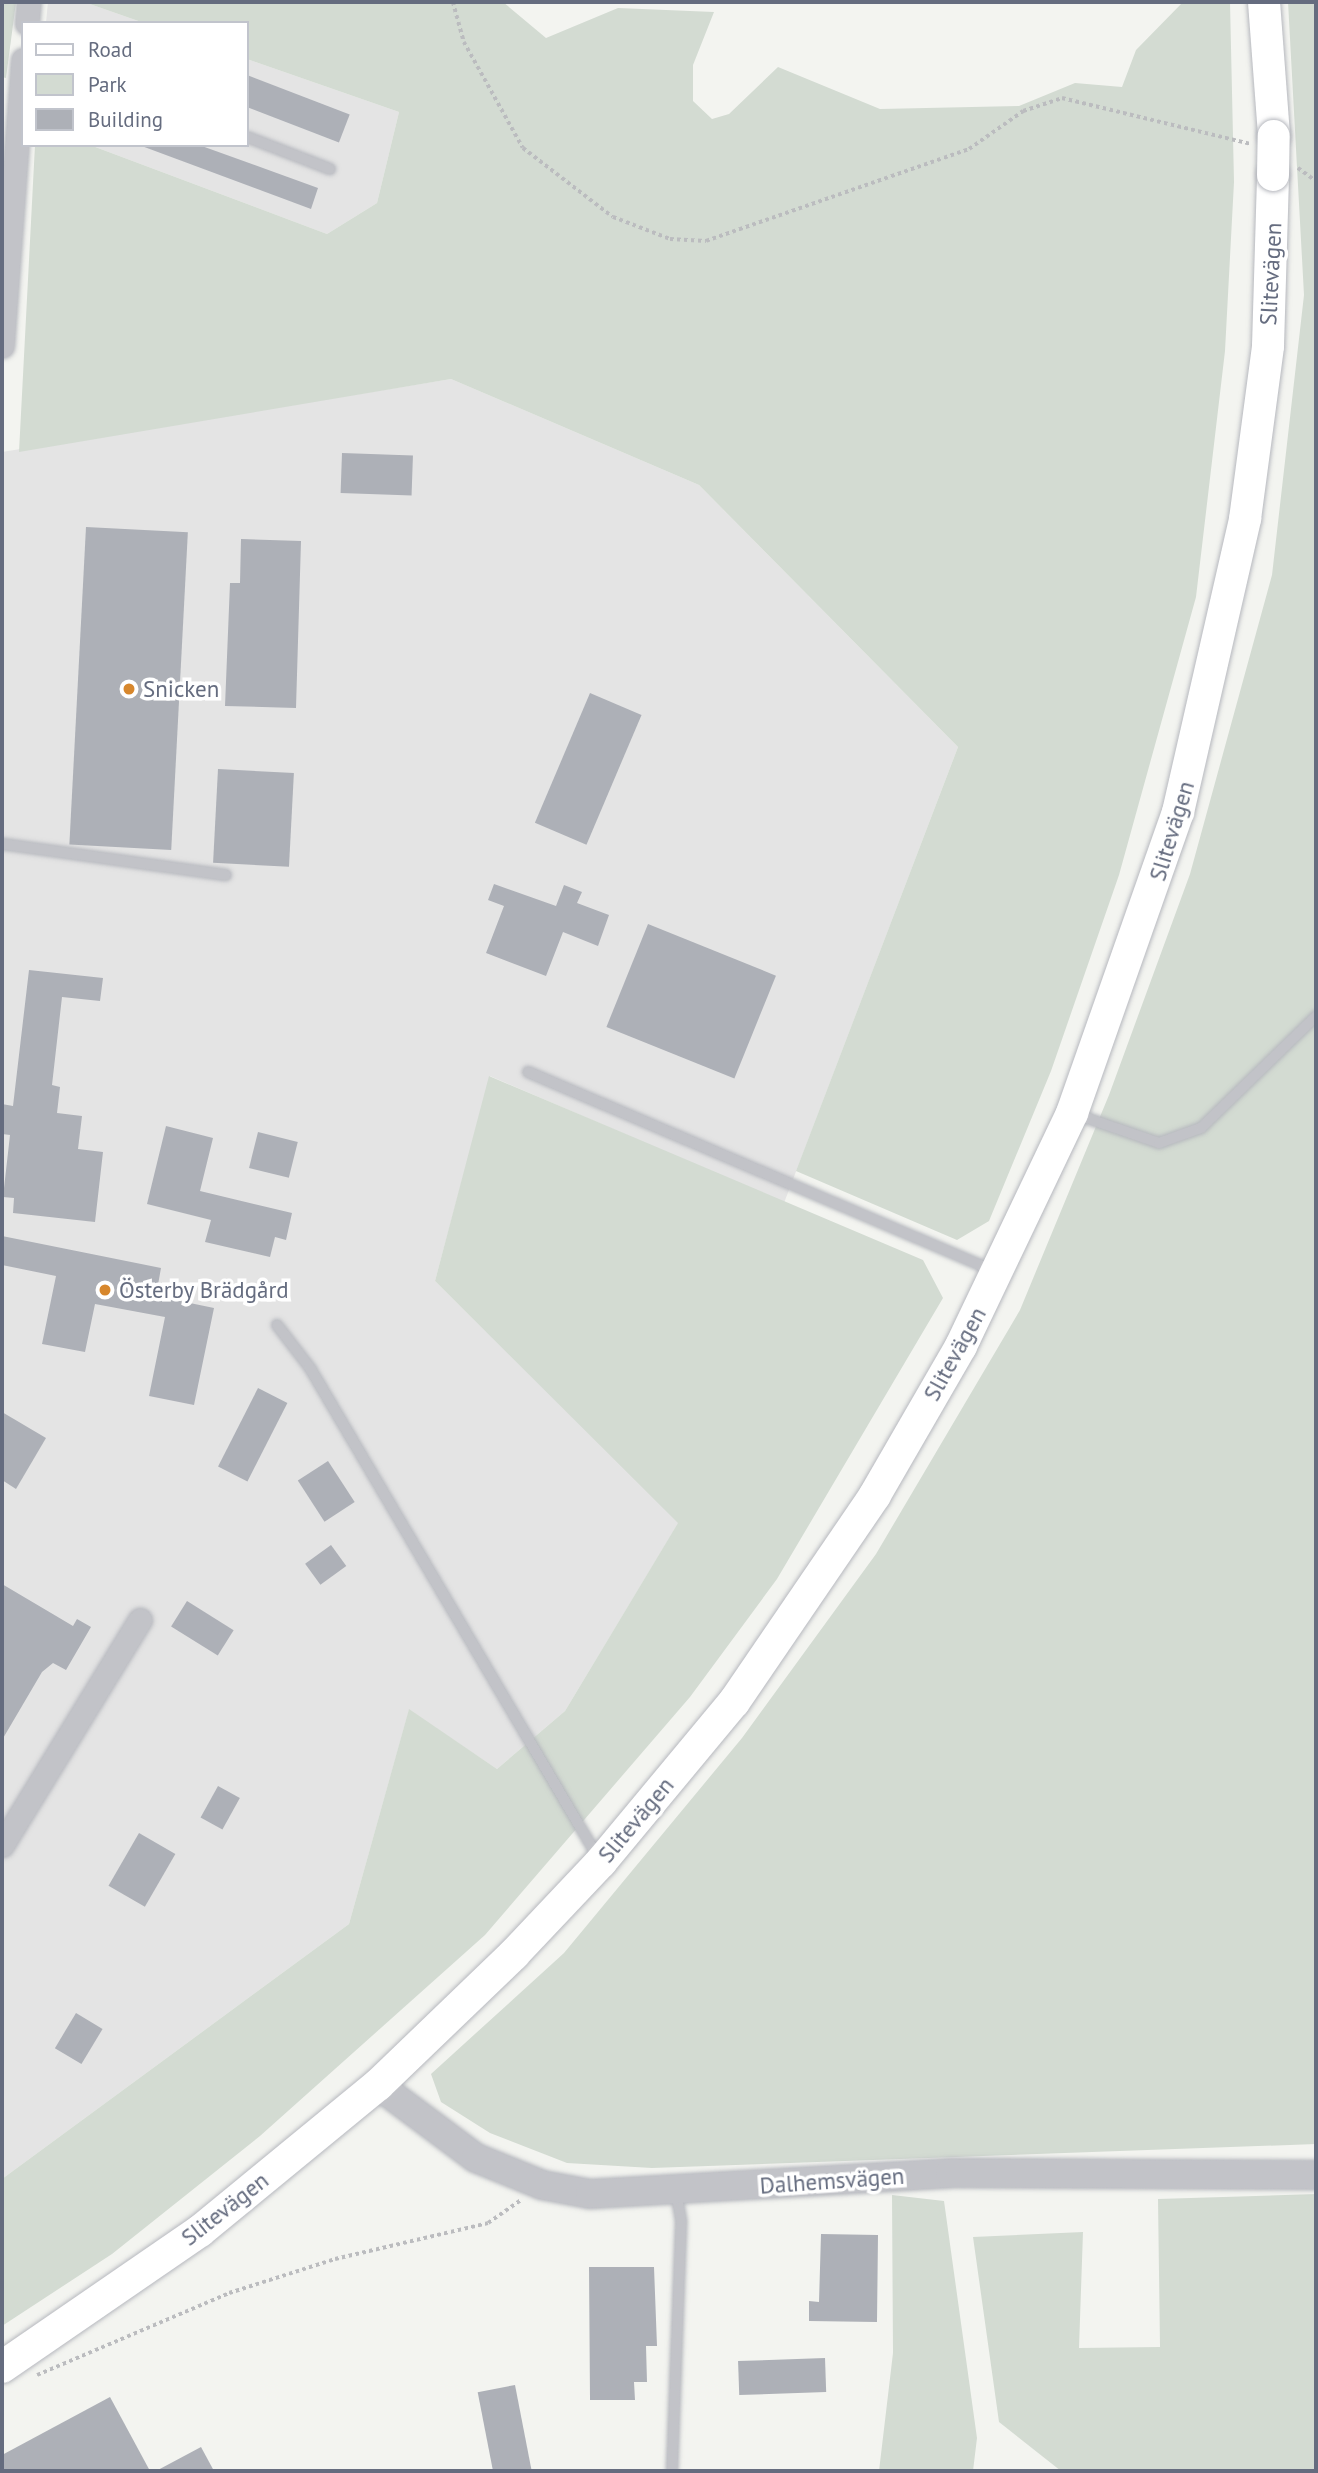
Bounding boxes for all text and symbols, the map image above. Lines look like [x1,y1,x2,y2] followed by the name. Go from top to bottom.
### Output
[21,21,248,147] legend
[88,36,132,63] text: Road
[88,71,127,98] text: Park
[88,106,163,133] text: Building
[1255,222,1287,326] street label: Slitevägen
[143,675,219,703] place label: Snicken
[121,681,137,697] marker: Snicken
[1144,778,1200,884] street label: Slitevägen
[119,1276,289,1304] place label: Österby Brädgård
[97,1282,113,1298] marker: Österby Brädgård
[918,1302,992,1406] street label: Slitevägen
[592,1772,680,1868] street label: Slitevägen
[759,2162,905,2200] street label: Dalhemsvägen
[176,2166,274,2252] street label: Slitevägen

